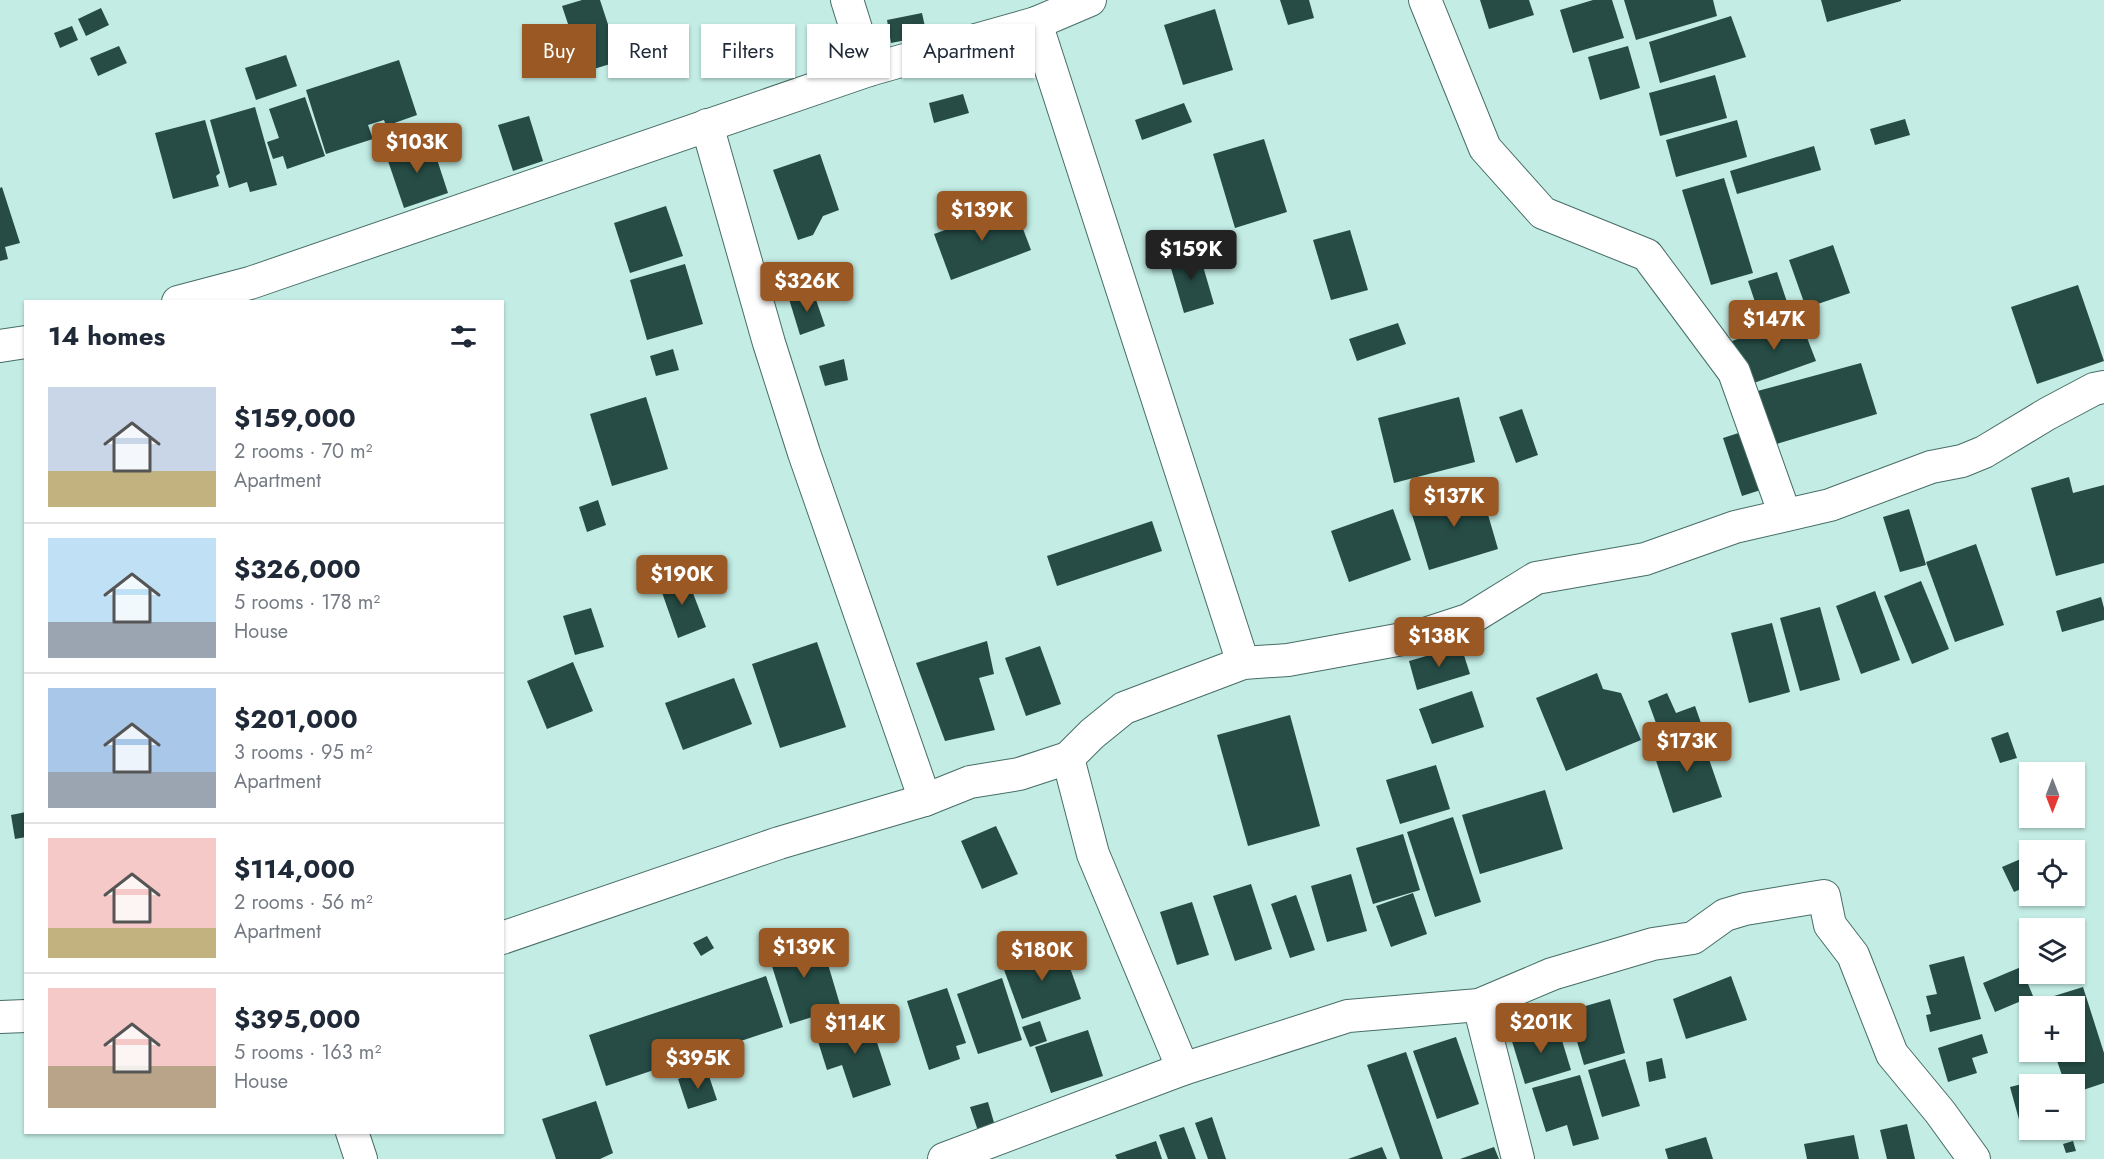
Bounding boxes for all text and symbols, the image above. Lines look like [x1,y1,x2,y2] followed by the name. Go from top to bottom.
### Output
[522,24,596,78] chip: Buy
[608,24,689,78] chip: Rent
[701,24,795,78] chip: Filters
[807,24,890,78] chip: New
[902,24,1035,78] chip: Apartment
[375,123,459,174] pin: $103K
[386,128,448,157] text: $103K
[940,191,1024,242] pin: $139K
[951,196,1013,225] text: $139K
[1149,230,1233,281] pin: $159K
[1160,235,1222,264] text: $159K
[765,262,849,313] pin: $326K
[774,267,840,296] text: $326K
[1732,300,1816,351] pin: $147K
[1743,305,1805,334] text: $147K
[48,317,165,355] text: 14 homes
[447,320,480,353] icon: filters
[234,399,356,437] text: $159,000
[96,411,168,483] icon: home
[234,437,372,466] text: 2 rooms · 70 m²
[234,466,321,495] text: Apartment
[1412,477,1496,528] pin: $137K
[1424,482,1484,511] text: $137K
[234,550,361,588] text: $326,000
[640,555,724,606] pin: $190K
[650,560,714,589] text: $190K
[96,562,168,634] icon: home
[234,588,380,617] text: 5 rooms · 178 m²
[234,617,288,646] text: House
[1397,617,1481,668] pin: $138K
[1408,622,1470,651] text: $138K
[234,700,358,738] text: $201,000
[96,712,168,784] icon: home
[1645,722,1729,773] pin: $173K
[1656,727,1718,756] text: $173K
[234,738,372,767] text: 3 rooms · 95 m²
[2019,762,2085,828] north arrow
[2019,762,2085,1140] map controls
[234,767,321,796] text: Apartment
[2019,840,2085,906] button: locate
[234,850,355,888] text: $114,000
[96,862,168,934] icon: home
[234,888,373,917] text: 2 rooms · 56 m²
[234,917,321,946] text: Apartment
[2019,918,2085,984] button: layers
[762,928,846,979] pin: $139K
[1000,931,1084,982] pin: $180K
[773,933,835,962] text: $139K
[1011,936,1073,965] text: $180K
[2019,996,2085,1062] button: +
[234,1000,361,1038] text: $395,000
[1499,1003,1583,1054] pin: $201K
[813,1004,897,1055] pin: $114K
[1510,1008,1572,1037] text: $201K
[825,1009,885,1038] text: $114K
[96,1012,168,1084] icon: home
[234,1038,381,1067] text: 5 rooms · 163 m²
[656,1039,740,1090] pin: $395K
[665,1044,731,1073] text: $395K
[234,1067,288,1096] text: House
[2019,1074,2085,1140] button: −

